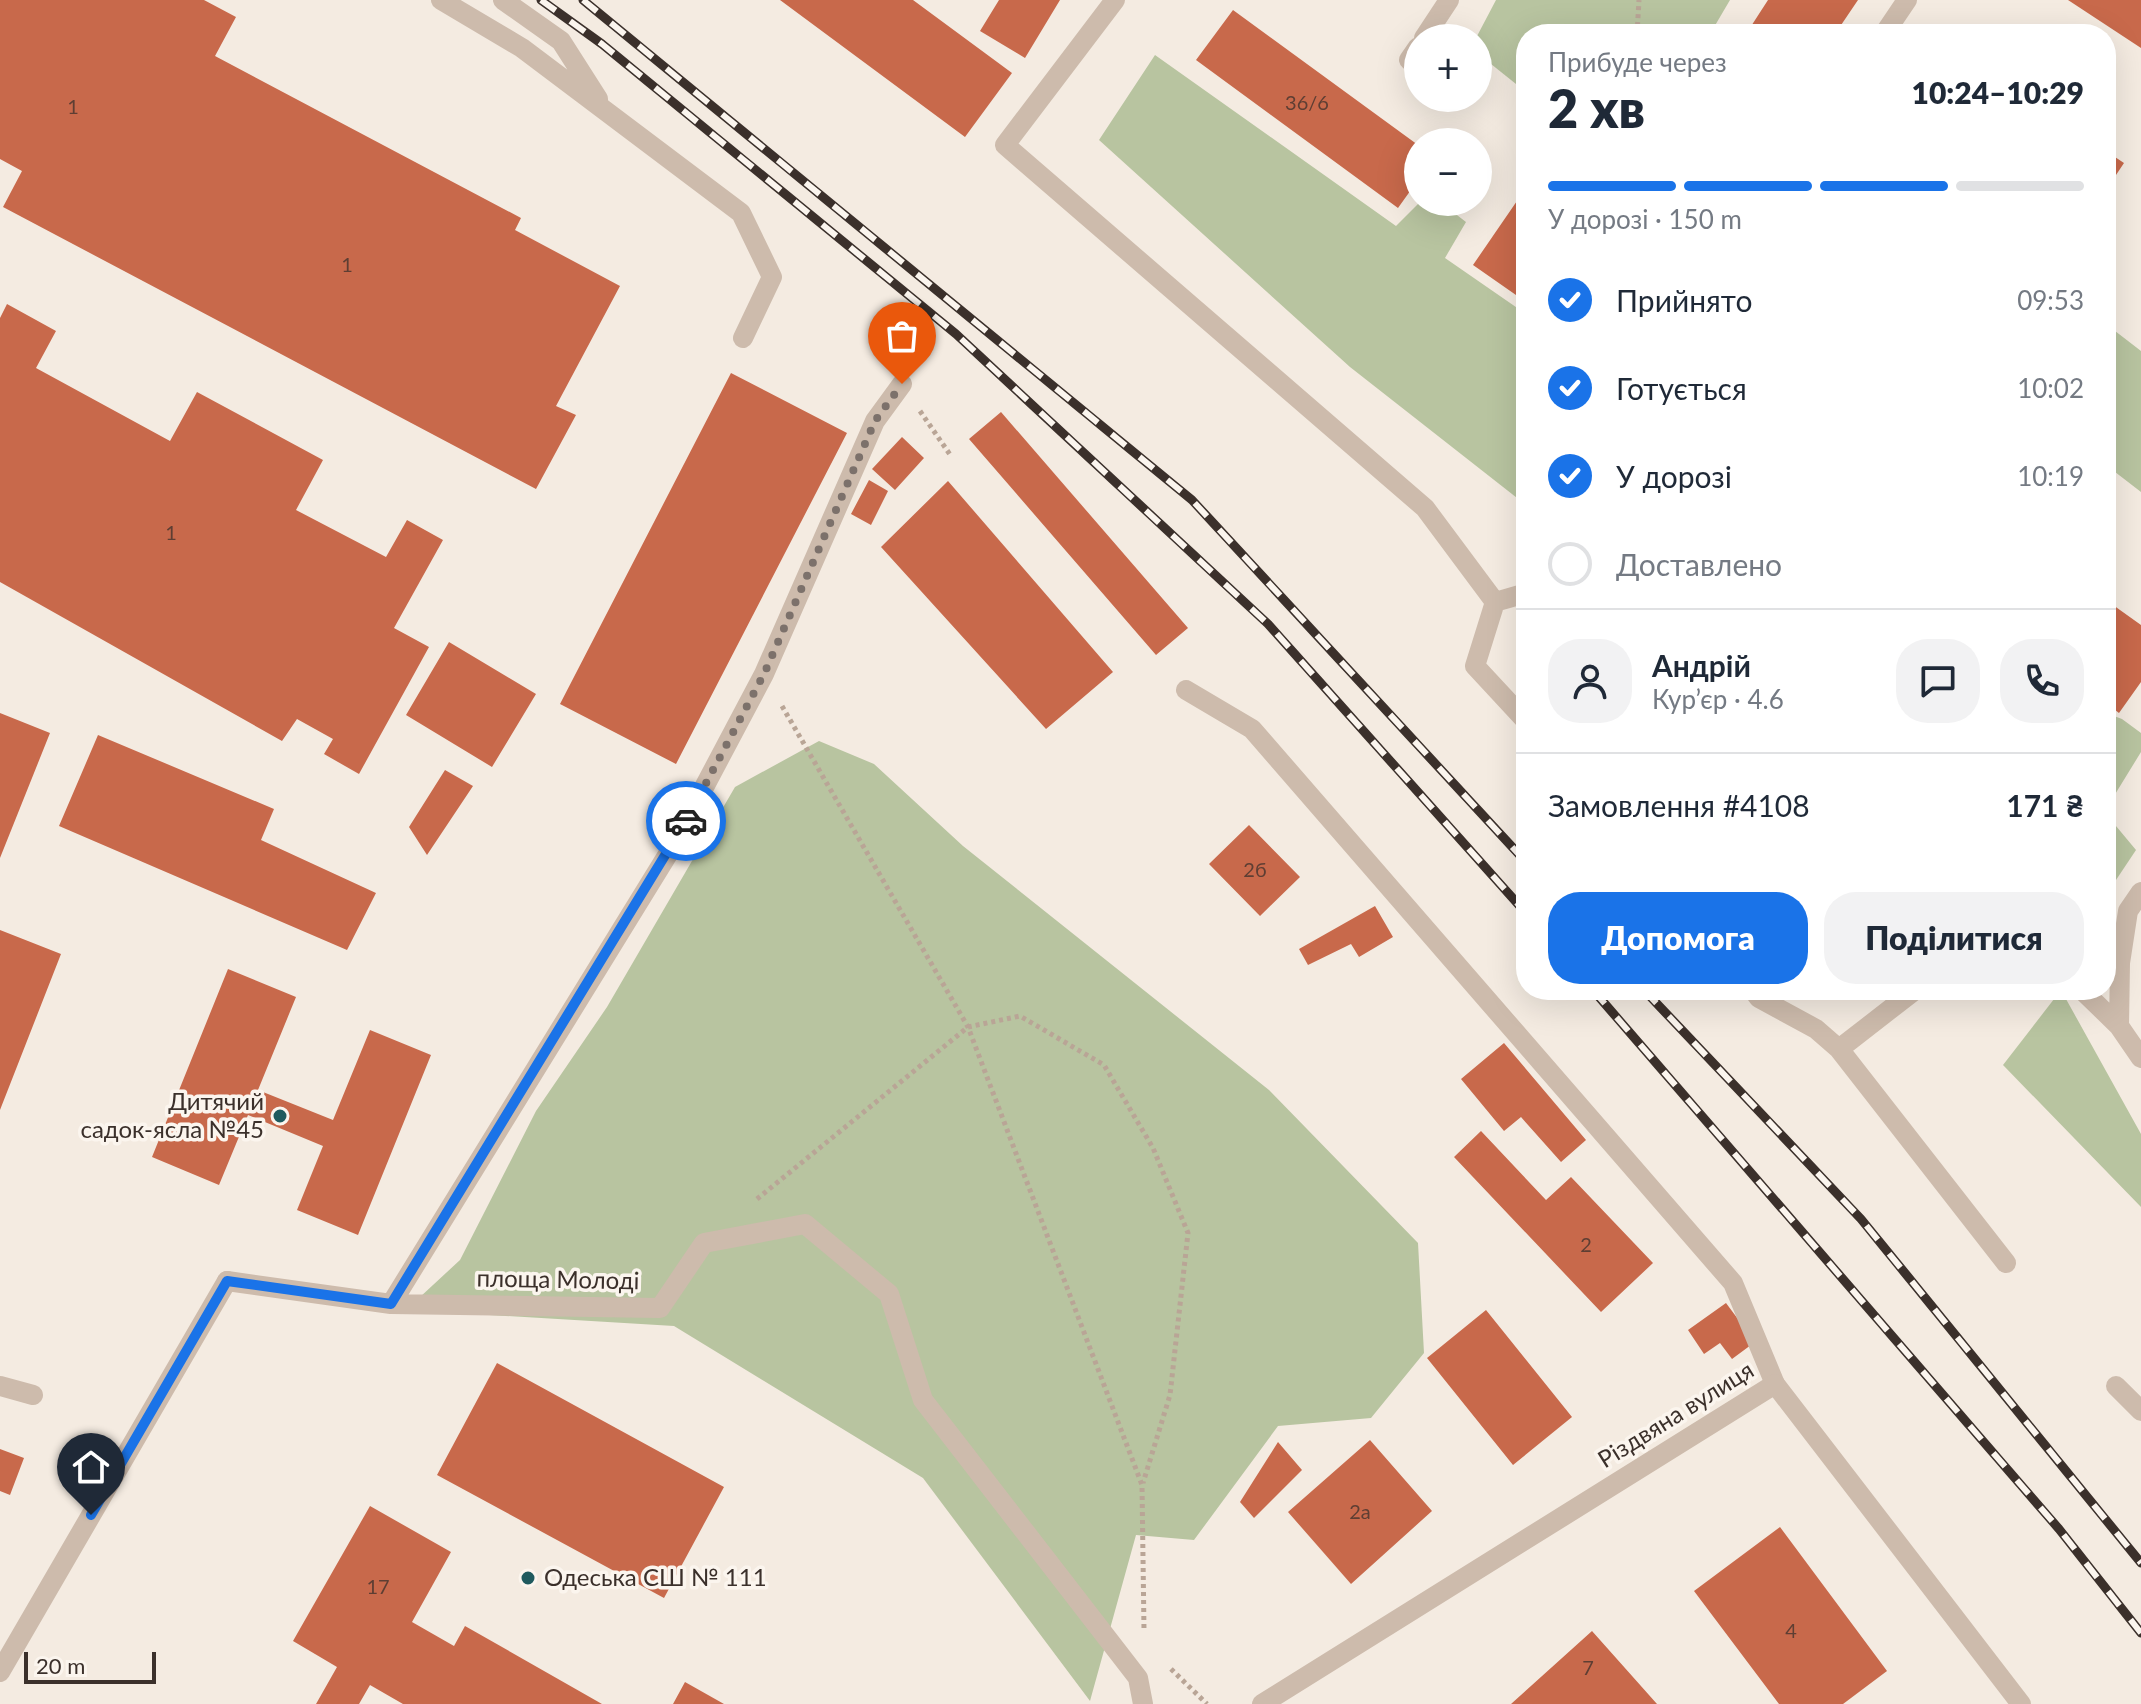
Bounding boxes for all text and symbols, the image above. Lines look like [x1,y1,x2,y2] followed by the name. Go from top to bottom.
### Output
[1404,24,1492,216] map controls
[1404,24,1492,112] button: +
[1548,46,1727,78] text: Прибуде через
[1911,74,2084,110] text: 10:24–10:29
[1548,77,1645,139] text: 2 хв
[1285,90,1329,114] house number: 36/6
[67,94,79,118] house number: 1
[1404,128,1492,216] button: −
[1548,203,1742,235] text: У дорозі · 150 m
[341,252,353,276] house number: 1
[1548,278,1592,322] icon: check
[1616,282,1752,318] text: Прийнято
[2017,284,2084,316] text: 09:53
[868,302,936,384] pin
[880,314,924,358] icon: bag
[1548,366,1592,410] icon: check
[1616,370,1747,406] text: Готується
[2017,372,2084,404] text: 10:02
[1548,454,1592,498] icon: check
[1616,458,1732,494] text: У дорозі
[2017,460,2084,492] text: 10:19
[165,520,177,544] house number: 1
[1616,546,1782,582] text: Доставлено
[1548,639,1632,723] button: person
[1896,639,1980,723] button: chat
[2000,639,2084,723] button: phone
[1652,647,1751,683] text: Андрій
[1652,683,1784,715] text: Кур’єр · 4.6
[646,781,726,861] courier
[1548,787,1810,823] text: Замовлення #4108
[2006,787,2084,823] text: 171 ₴
[664,799,708,843] icon: car
[1243,857,1267,881] house number: 2б
[1548,892,1808,984] button: Допомога
[1824,892,2084,984] button: Поділитися
[80,1086,264,1143] place label: Дитячий садок-ясла №45
[271,1107,289,1125] marker: Дитячий садок-ясла №45
[1580,1232,1592,1256] house number: 2
[476,1263,640,1294] street label: площа Молоді
[1592,1354,1758,1473] street label: Різдвяна вулиця
[57,1433,125,1515] pin
[69,1445,113,1489] icon: home
[1349,1499,1371,1523] house number: 2а
[544,1562,767,1591] place label: Одеська СШ № 111
[519,1569,537,1587] marker: Одеська СШ № 111
[366,1574,390,1598] house number: 17
[1785,1618,1797,1642] house number: 4
[24,1648,156,1684] scale bar
[36,1652,85,1679] text: 20 m
[1582,1655,1594,1679] house number: 7

